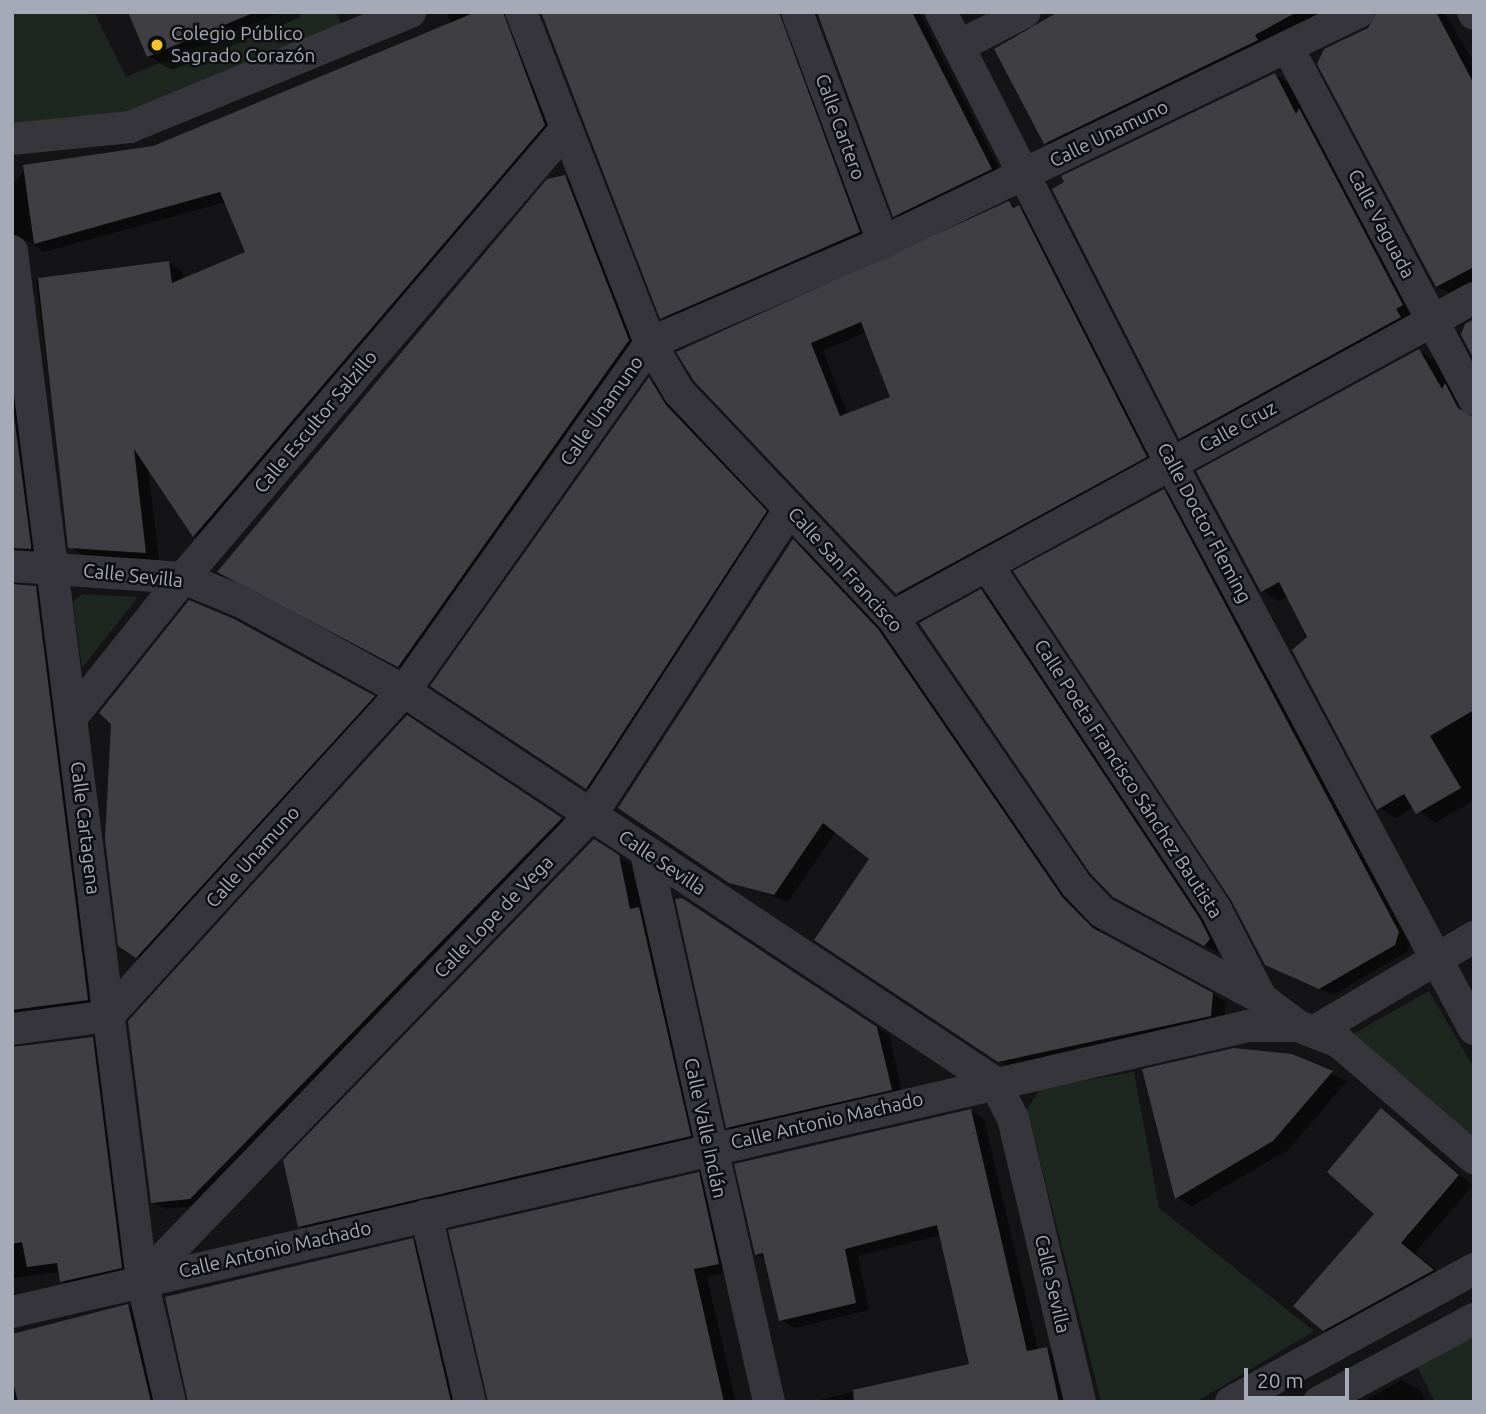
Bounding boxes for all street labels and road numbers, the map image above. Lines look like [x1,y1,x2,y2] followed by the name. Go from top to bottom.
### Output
[810,71,870,183] street label: Calle Cartero
[1046,95,1172,173] street label: Calle Unamuno
[1343,166,1419,282] street label: Calle Vaguada
[250,346,382,498] street label: Calle Escultor Salzillo
[556,352,648,470] street label: Calle Unamuno
[1195,397,1281,457] street label: Calle Cruz
[1152,439,1256,607] street label: Calle Doctor Fleming
[783,503,907,637] street label: Calle San Francisco
[82,559,184,593] street label: Calle Sevilla
[1029,635,1227,923] street label: Calle Poeta Francisco Sánchez Bautista
[66,760,104,896] street label: Calle Cartagena
[201,801,305,913] street label: Calle Unamuno
[614,825,710,901] street label: Calle Sevilla
[430,851,558,983] street label: Calle Lope de Vega
[679,1056,731,1200] street label: Calle Valle Inclán
[729,1088,925,1154] street label: Calle Antonio Machado
[177,1217,373,1283] street label: Calle Antonio Machado
[1030,1233,1074,1335] street label: Calle Sevilla

